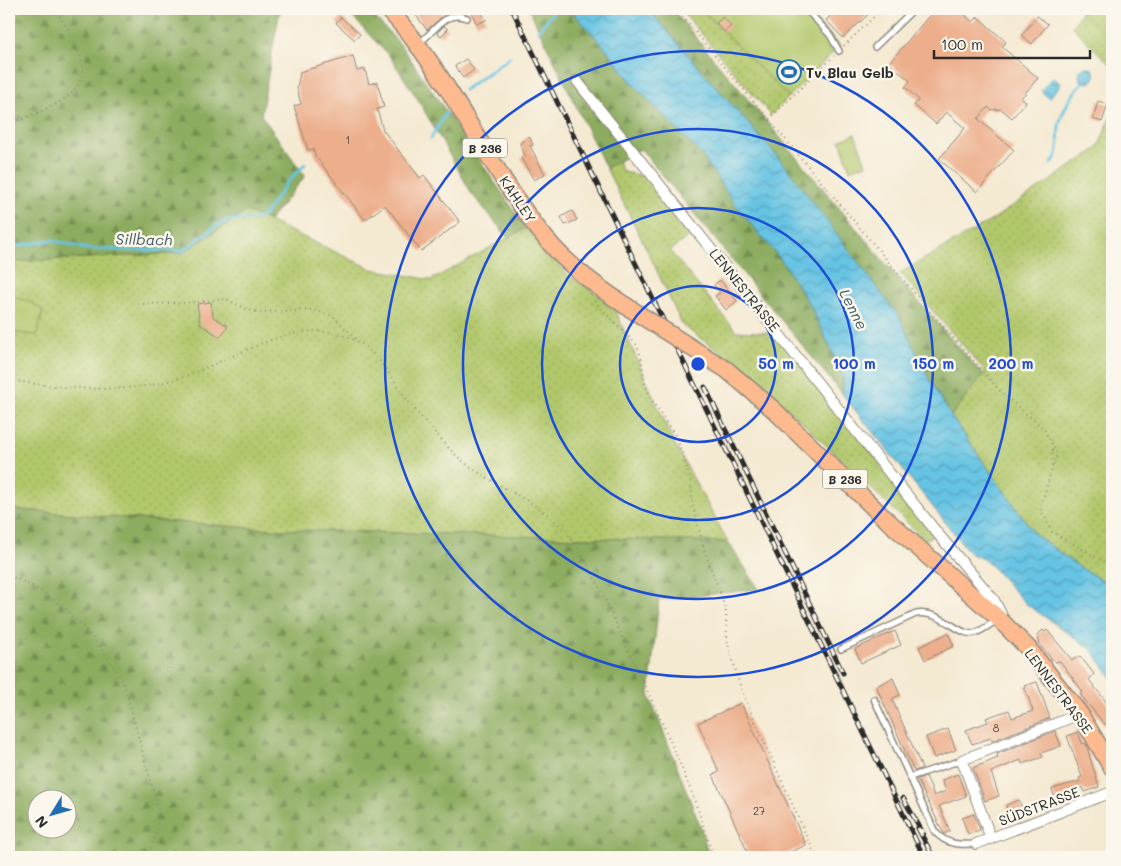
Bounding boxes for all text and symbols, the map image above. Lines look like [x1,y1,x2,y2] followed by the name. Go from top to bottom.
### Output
[934,28,1090,60] scale bar
[941,34,983,54] text: 100 m
[776,59,802,85] sports icon: Tv Blau Gelb
[806,63,894,82] place label: Tv Blau Gelb
[346,132,350,147] house number: 1
[462,138,508,158] road number: B 236
[495,172,541,226] street label: KAHLEY
[115,229,173,249] water label: Sillbach
[705,244,785,336] street label: LENNESTRASSE
[835,285,873,333] water label: Lenne
[758,353,794,373] text: 50 m
[832,353,876,373] text: 100 m
[912,353,954,373] text: 150 m
[989,353,1034,373] text: 200 m
[689,355,707,373] centre of rings
[822,469,868,488] road number: B 236
[1021,644,1097,738] street label: LENNESTRASSE
[993,720,1000,735] house number: 8
[996,782,1082,830] street label: SÜDSTRASSE
[28,788,78,838] north arrow
[753,803,765,818] house number: 27
[30,812,52,832] text: N

